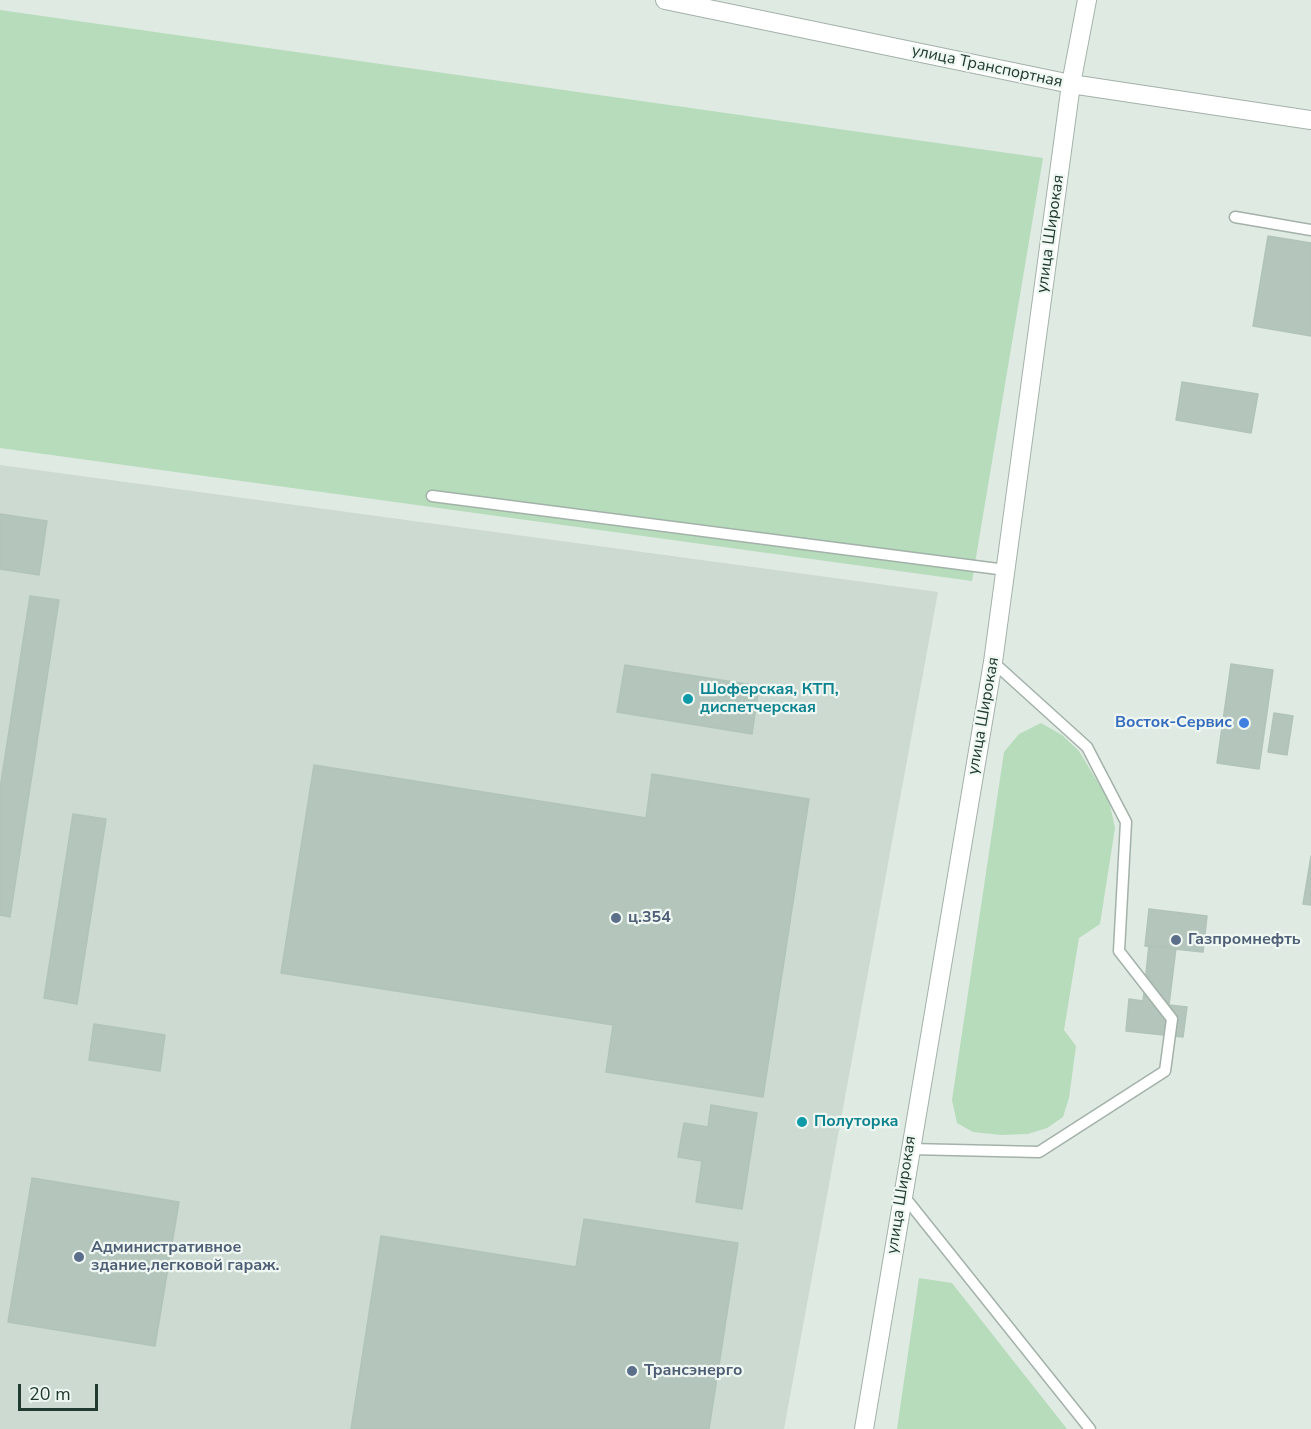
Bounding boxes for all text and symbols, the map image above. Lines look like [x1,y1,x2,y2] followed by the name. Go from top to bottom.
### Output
[910,42,1064,92] street label: улица Транспортная
[1033,174,1069,294] street label: улица Широкая
[964,656,1004,776] street label: улица Широкая
[700,680,839,718] place label: Шоферская, КТП, диспетчерская
[681,692,695,706] marker: Шоферская, КТП, диспетчерская
[1115,713,1232,733] place label: Восток-Сервис
[1237,716,1251,730] marker: Восток-Сервис
[628,908,671,928] place label: ц.354
[609,911,623,925] marker: ц.354
[1188,930,1301,950] place label: Газпромнефть
[1169,933,1183,947] marker: Газпромнефть
[814,1112,899,1132] place label: Полуторка
[795,1115,809,1129] marker: Полуторка
[883,1135,921,1255] street label: улица Широкая
[91,1238,280,1276] place label: Административное здание,легковой гараж.
[72,1250,86,1264] marker: Административное здание,легковой гараж.
[644,1361,742,1381] place label: Трансэнерго
[625,1364,639,1378] marker: Трансэнерго
[21,1372,100,1410] scale bar
[29,1382,71,1406] text: 20 m

